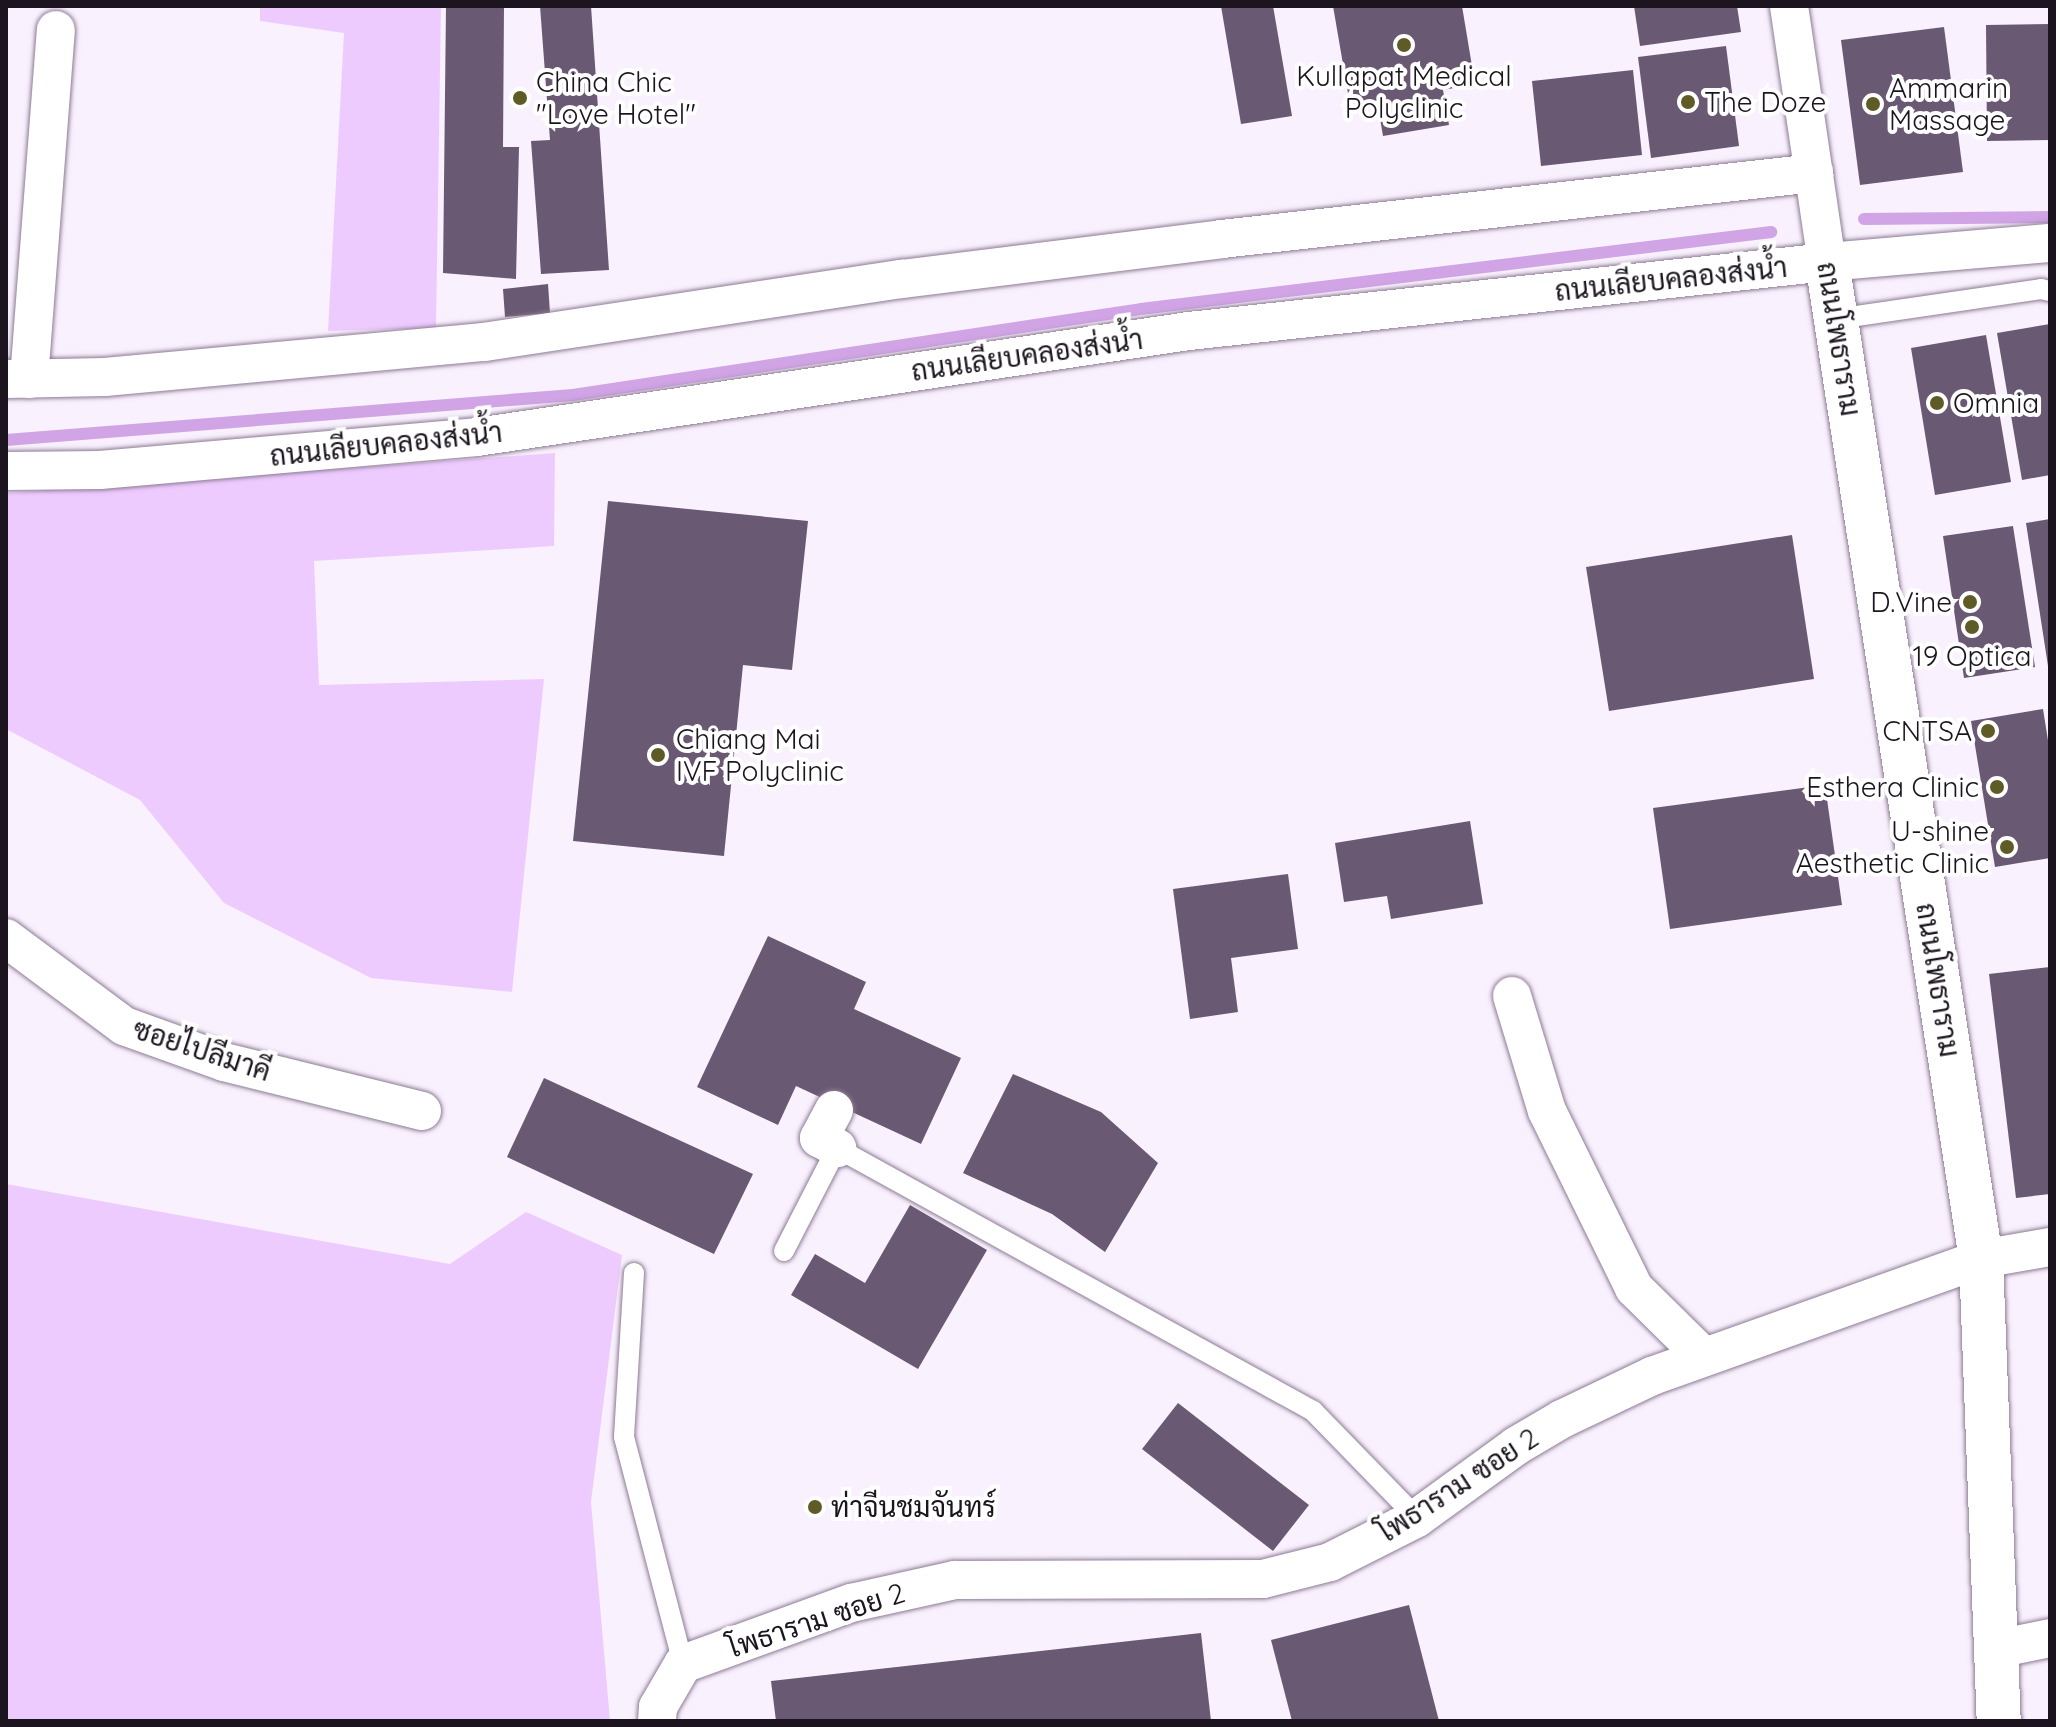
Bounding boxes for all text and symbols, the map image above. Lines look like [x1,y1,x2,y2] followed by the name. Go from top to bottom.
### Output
[1393,34,1415,56] marker: Kullapat Medical Polyclinic
[1296,59,1512,125] place label: Kullapat Medical Polyclinic
[536,65,696,131] place label: China Chic "Love Hotel"
[1889,71,2008,137] place label: Ammarin Massage
[1704,85,1826,119] place label: The Doze
[511,89,529,107] marker: China Chic "Love Hotel"
[1679,93,1697,111] marker: The Doze
[1864,95,1882,113] marker: Ammarin Massage
[1553,250,1789,308] street label: ถนนเลียบคลองส่งน้ำ
[1810,259,1868,419] street label: ถนนโพธาราม
[909,322,1145,388] street label: ถนนเลียบคลองส่งน้ำ
[1953,386,2039,420] place label: Omnia
[1928,394,1946,412] marker: Omnia
[268,415,504,473] street label: ถนนเลียบคลองส่งน้ำ
[1870,585,1952,619] place label: D.Vine
[1959,591,1981,613] marker: D.Vine
[1963,618,1981,636] marker: 19 Optica
[1913,639,2031,673] place label: 19 Optica
[1883,714,1972,748] place label: CNTSA
[676,722,844,788] place label: Chiang Mai IVF Polyclinic
[1979,722,1997,740] marker: CNTSA
[647,744,669,766] marker: Chiang Mai IVF Polyclinic
[1806,770,1979,804] place label: Esthera Clinic
[1986,776,2008,798] marker: Esthera Clinic
[1796,814,1989,880] place label: U-shine Aesthetic Clinic
[1996,836,2018,858] marker: U-shine Aesthetic Clinic
[1909,900,1967,1060] street label: ถนนโพธาราม
[129,1012,275,1088] street label: ซอยไปลีมาคี
[1372,1421,1544,1549] street label: โพธาราม ซอย 2
[831,1490,996,1524] place label: ท่าจีนชมจันทร์
[806,1498,824,1516] marker: ท่าจีนชมจันทร์
[723,1576,909,1664] street label: โพธาราม ซอย 2

